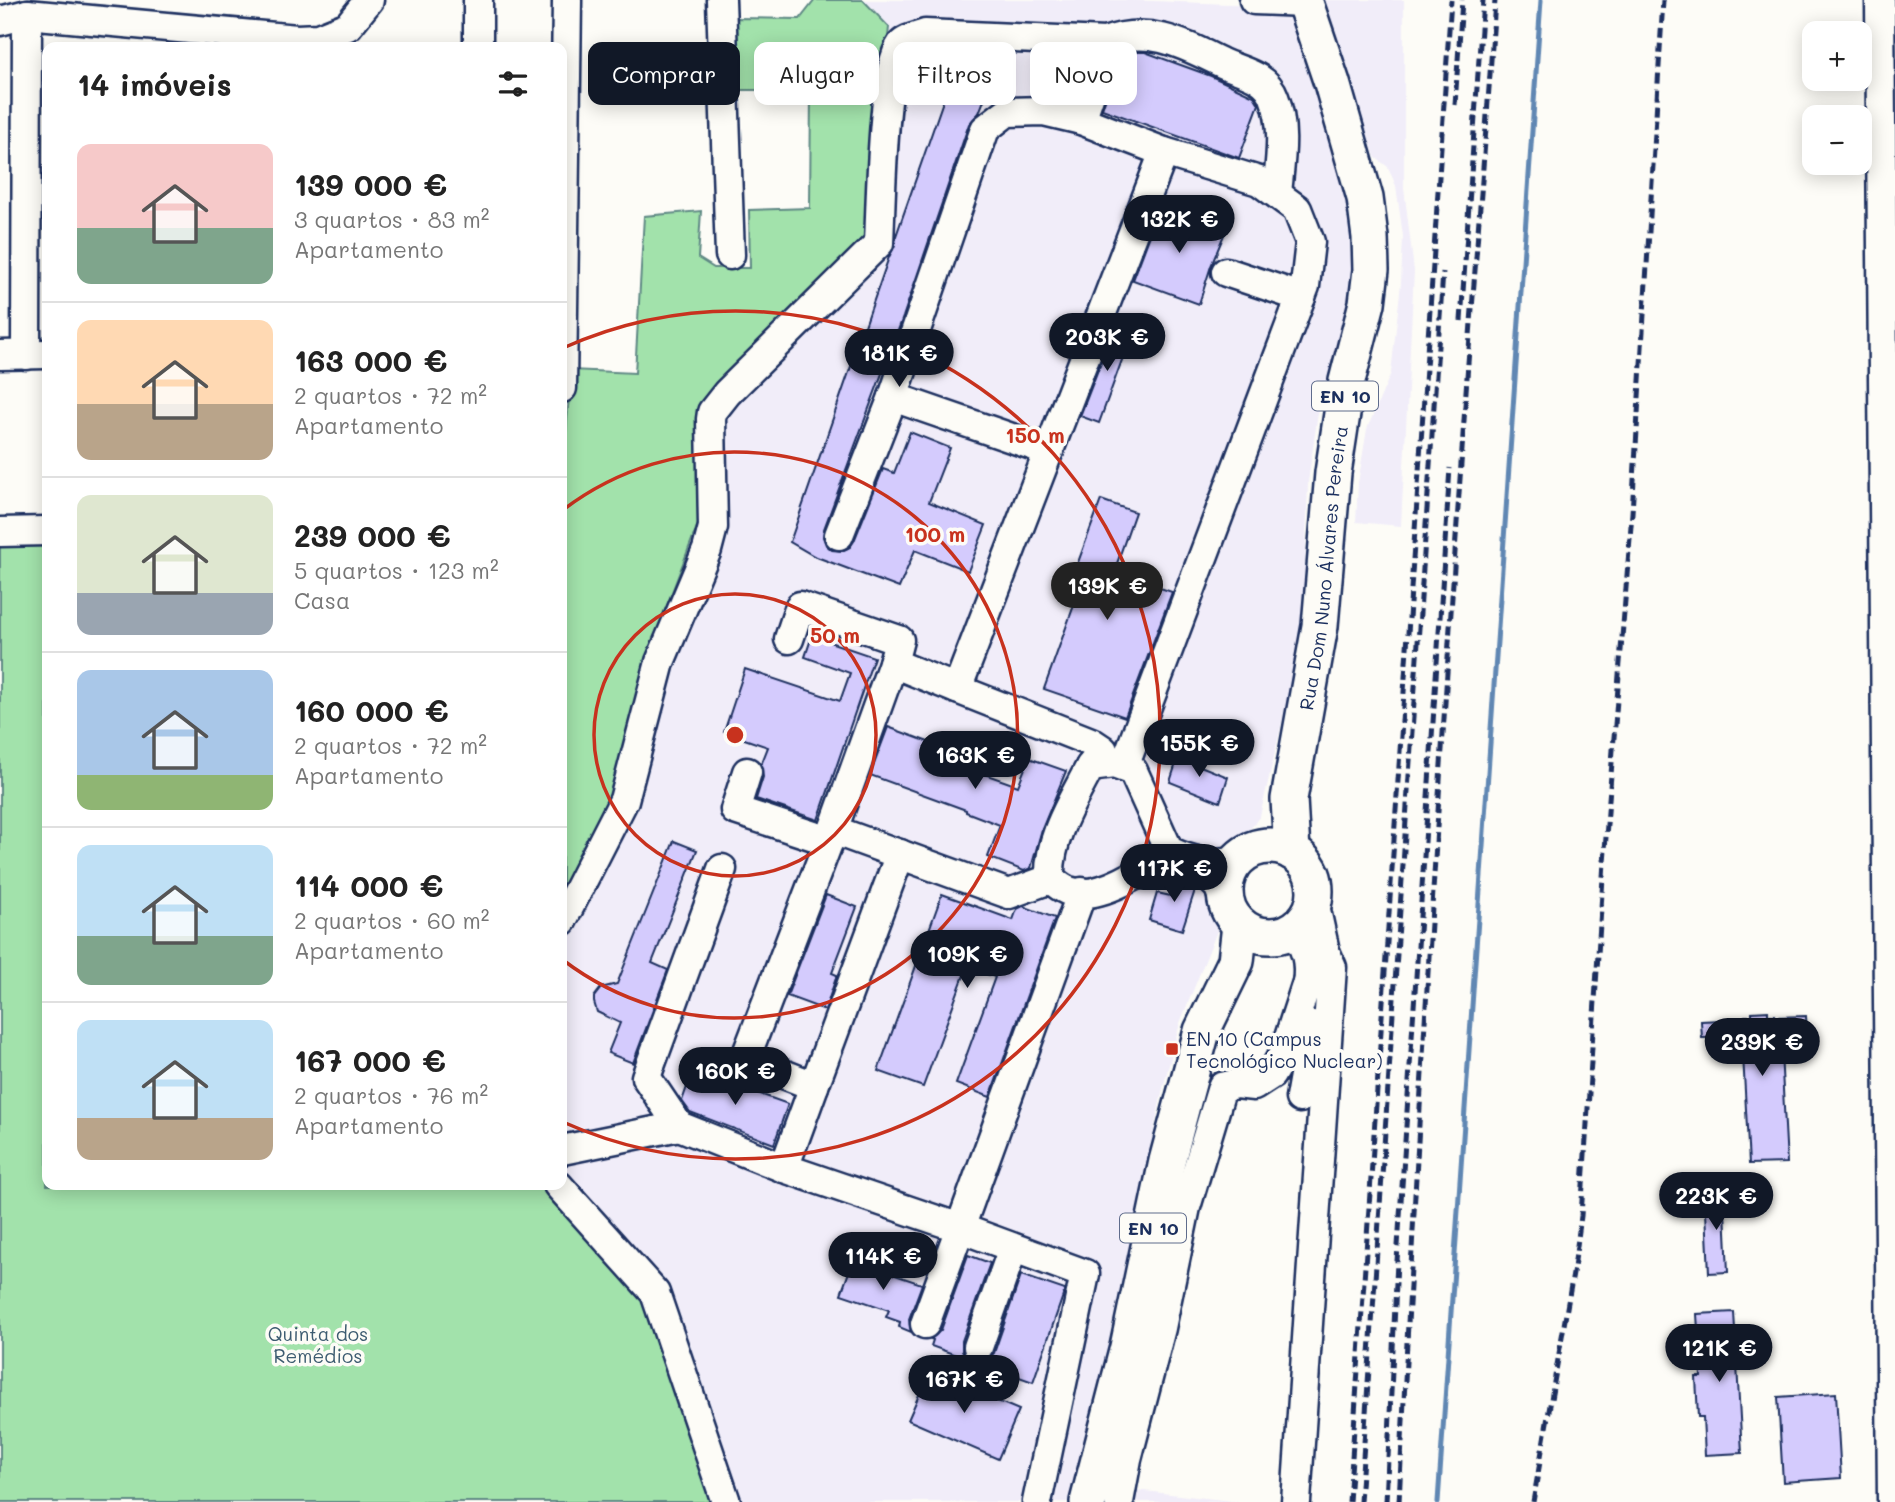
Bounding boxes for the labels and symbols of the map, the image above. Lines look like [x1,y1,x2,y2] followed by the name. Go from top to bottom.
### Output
[1122,196,1236,255] pin: 132K €
[1050,314,1164,373] pin: 203K €
[842,330,956,389] pin: 181K €
[1312,382,1378,410] road number: EN 10
[1005,421,1065,448] text: 150 m
[1293,424,1353,712] street label: Rua Dom Nuno Álvares Pereira
[905,520,965,547] text: 100 m
[1050,562,1164,622] pin: 139K €
[810,621,860,648] text: 50 m
[1142,720,1256,779] pin: 155K €
[723,723,747,747] centre of rings
[918,732,1032,791] pin: 163K €
[1117,844,1231,904] pin: 117K €
[910,930,1024,990] pin: 109K €
[1705,1018,1819,1078] pin: 239K €
[1186,1026,1383,1073] place label: EN 10 (Campus Tecnológico Nuclear)
[1164,1041,1180,1057] marker: EN 10 (Campus Tecnológico Nuclear)
[678,1048,792,1107] pin: 160K €
[1659,1172,1773,1232] pin: 223K €
[1120,1213,1186,1242] road number: EN 10
[826,1232,940,1292] pin: 114K €
[268,1321,368,1368] park label: Quinta dos Remédios
[1662,1324,1776,1384] pin: 121K €
[907,1356,1021,1415] pin: 167K €

